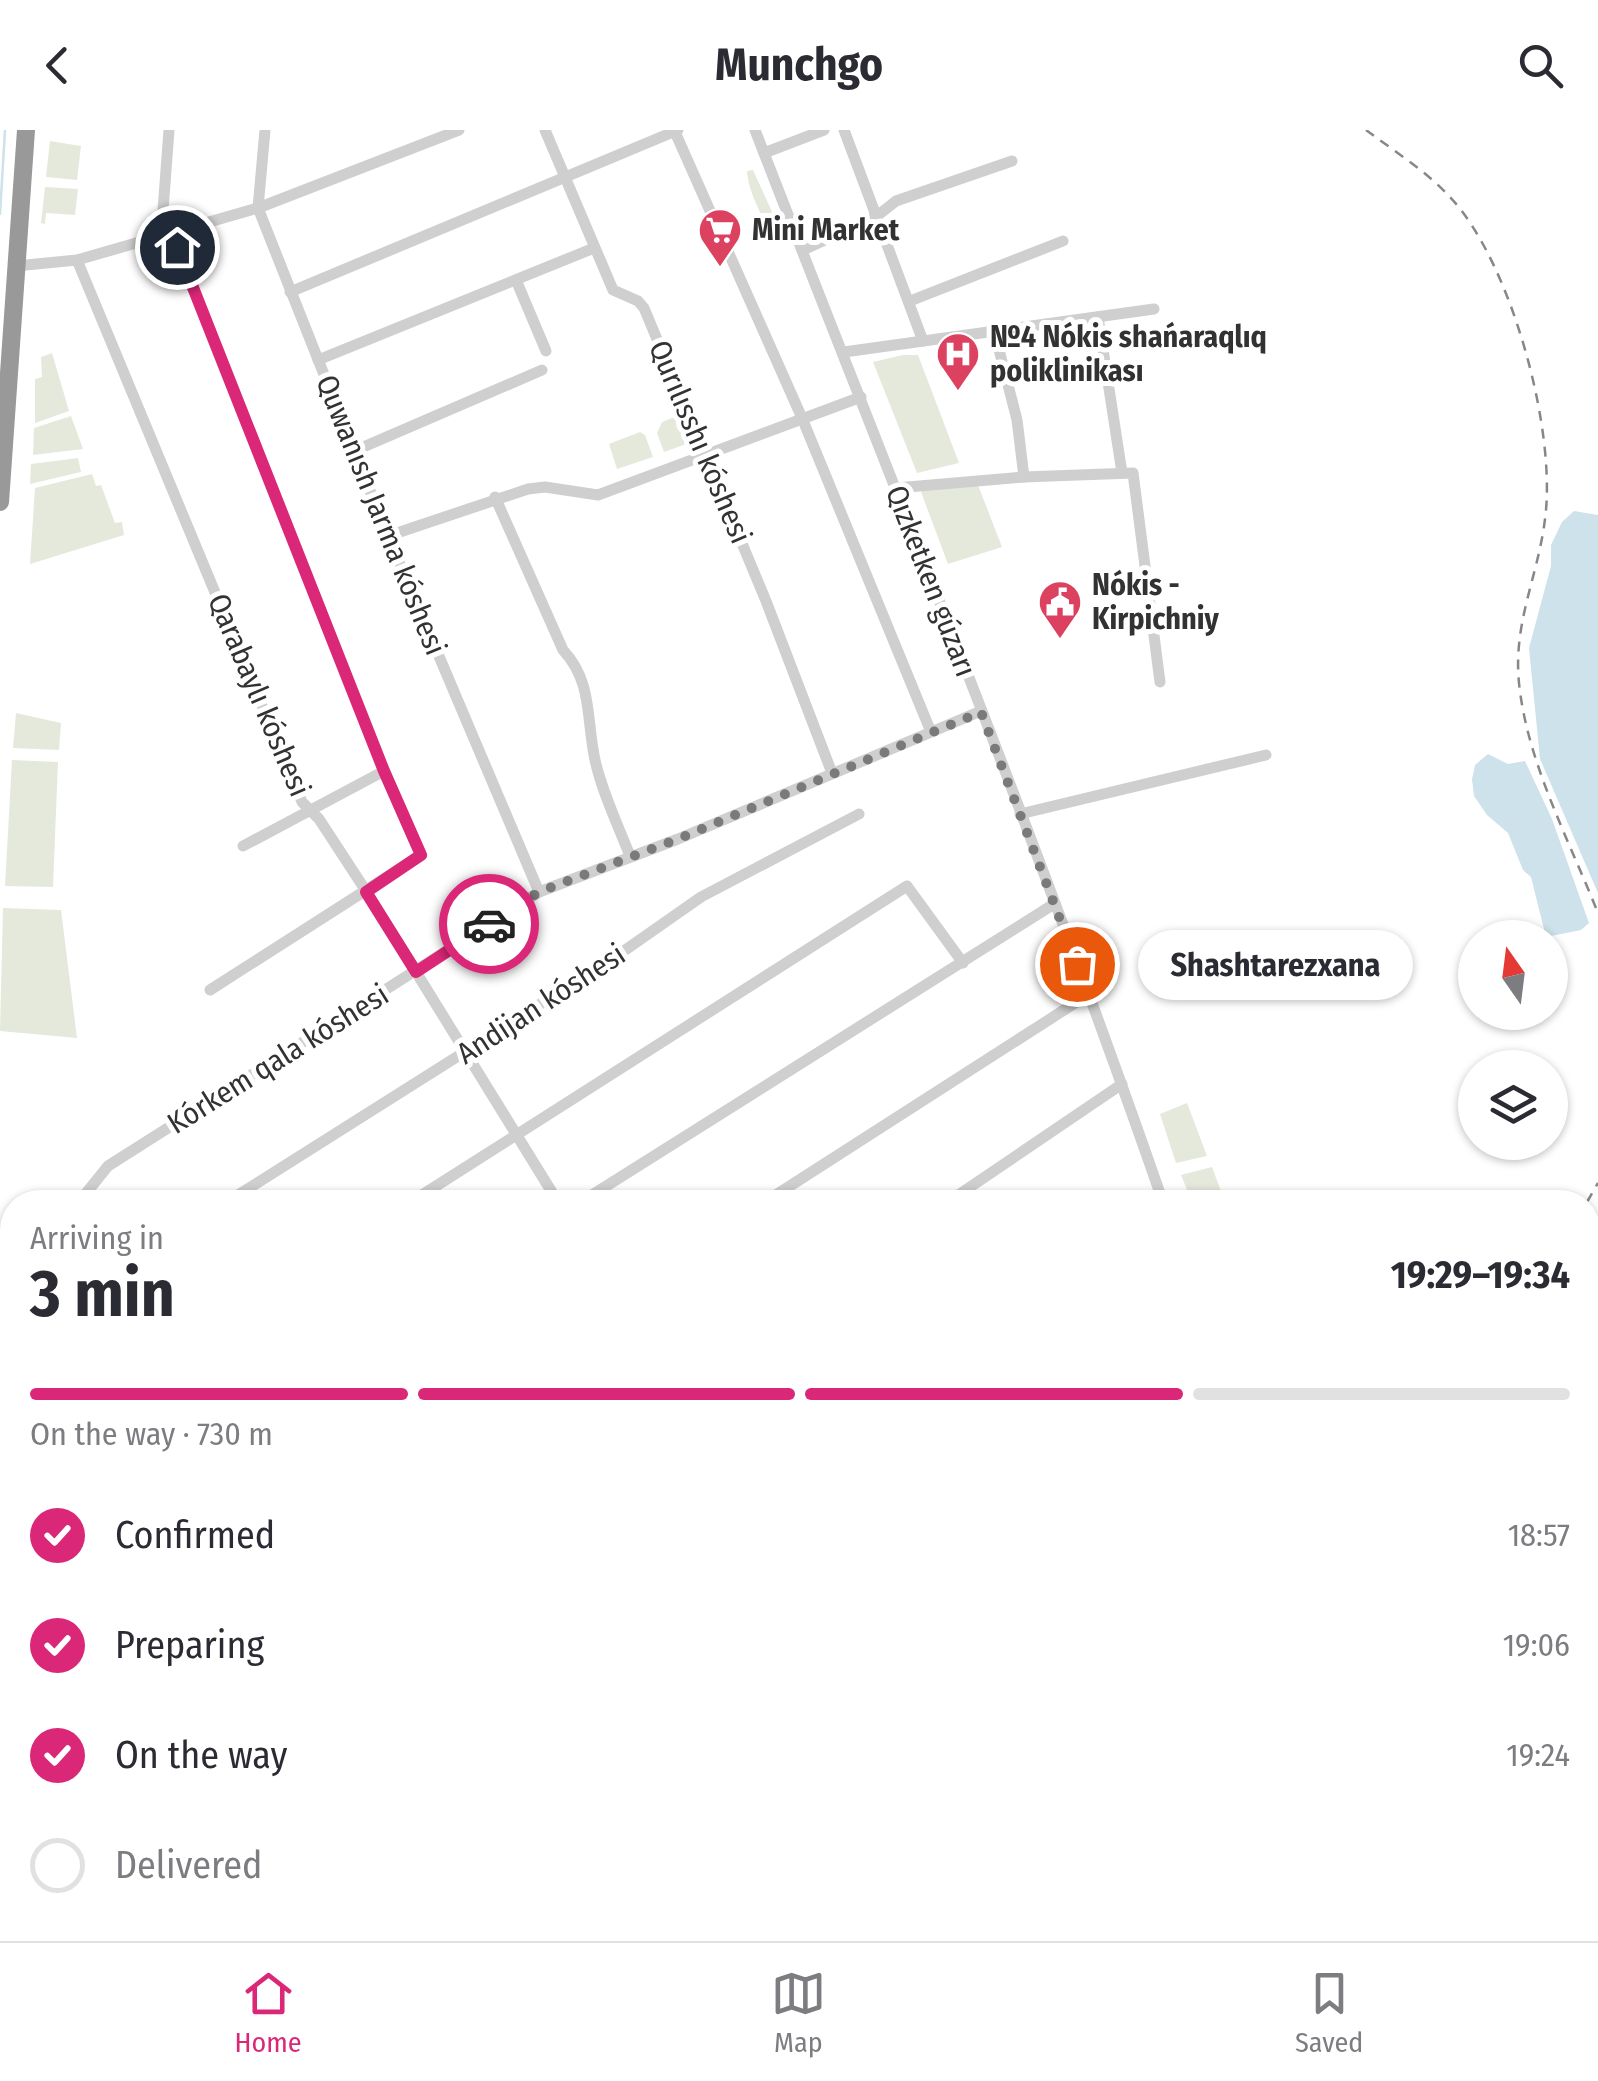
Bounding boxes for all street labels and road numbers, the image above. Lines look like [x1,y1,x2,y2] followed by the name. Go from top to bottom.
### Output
[641,335,759,549] street label: Qurılısshı kóshesi
[308,370,454,660] street label: Quwanısh Jarma kóshesi
[878,480,984,682] street label: Qızketken gúzarı
[200,588,318,802] street label: Qarabaylı kóshesi
[450,936,632,1072] street label: Andijan kóshesi
[161,977,395,1141] street label: Kórkem qala kóshesi

